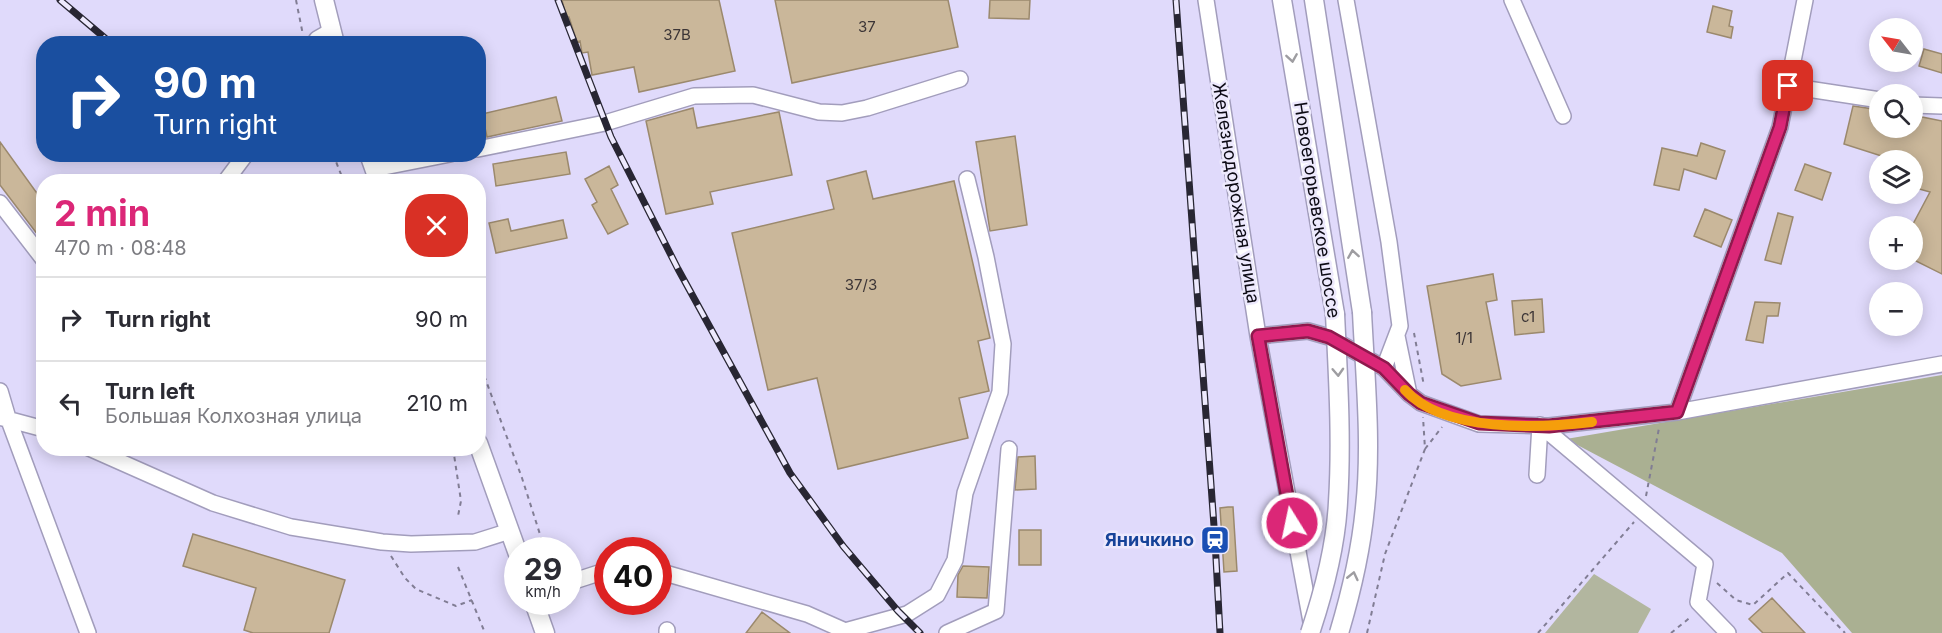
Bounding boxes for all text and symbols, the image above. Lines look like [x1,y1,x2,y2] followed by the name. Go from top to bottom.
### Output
[858,17,876,36] house number: 37
[1869,18,1923,72] north arrow
[1869,18,1923,336] map controls
[663,25,691,44] house number: 37В
[1285,52,1298,62] one-way arrow
[153,57,257,108] text: 90 m
[54,60,132,138] icon: right
[1762,60,1813,111] pin
[1771,69,1804,102] icon: arrive
[1209,81,1264,305] street label: Железнодорожная улица
[1869,84,1923,138] button: search
[1290,100,1345,319] street label: Новоегорьевское шоссе
[153,108,277,141] text: Turn right
[1869,150,1923,204] button: layers
[54,191,150,235] text: 2 min
[405,194,468,257] button: close
[1869,216,1923,270] button: +
[54,236,187,260] text: 470 m · 08:48
[1347,249,1359,259] one-way arrow
[845,275,877,294] house number: 37/3
[1869,282,1923,336] button: −
[54,303,87,336] icon: right
[105,306,211,332] text: Turn right
[415,306,468,332] text: 90 m
[1521,307,1535,326] house number: с1
[1455,328,1473,347] house number: 1/1
[1331,367,1344,376] one-way arrow
[105,378,195,404] text: Turn left
[54,387,87,420] icon: left
[406,390,468,416] text: 210 m
[105,404,362,428] text: Большая Колхозная улица
[1260,491,1324,555] position arrow
[1199,524,1231,556] station icon: Яничкино
[1105,529,1194,550] place label: Яничкино
[594,537,672,615] speed limit sign: 40
[524,551,562,587] text: 29
[1346,572,1359,582] one-way arrow
[525,582,561,601] text: km/h

